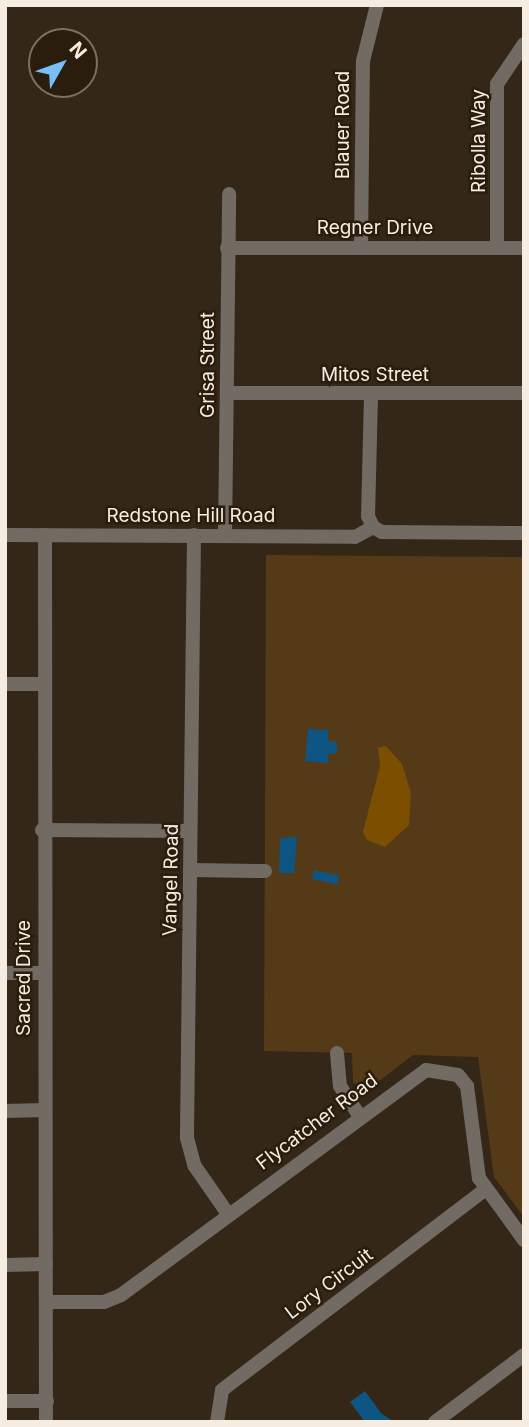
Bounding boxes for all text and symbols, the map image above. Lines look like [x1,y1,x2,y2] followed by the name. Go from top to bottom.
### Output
[28,28,98,98] north arrow
[64,38,91,63] text: N
[332,71,354,179] street label: Blauer Road
[468,89,490,193] street label: Ribolla Way
[317,217,433,239] street label: Regner Drive
[197,312,219,418] street label: Grisa Street
[321,364,429,386] street label: Mitos Street
[107,505,275,527] street label: Redstone Hill Road
[159,824,183,936] street label: Vangel Road
[13,920,35,1036] street label: Sacred Drive
[252,1069,382,1175] street label: Flycatcher Road
[281,1244,377,1324] street label: Lory Circuit

